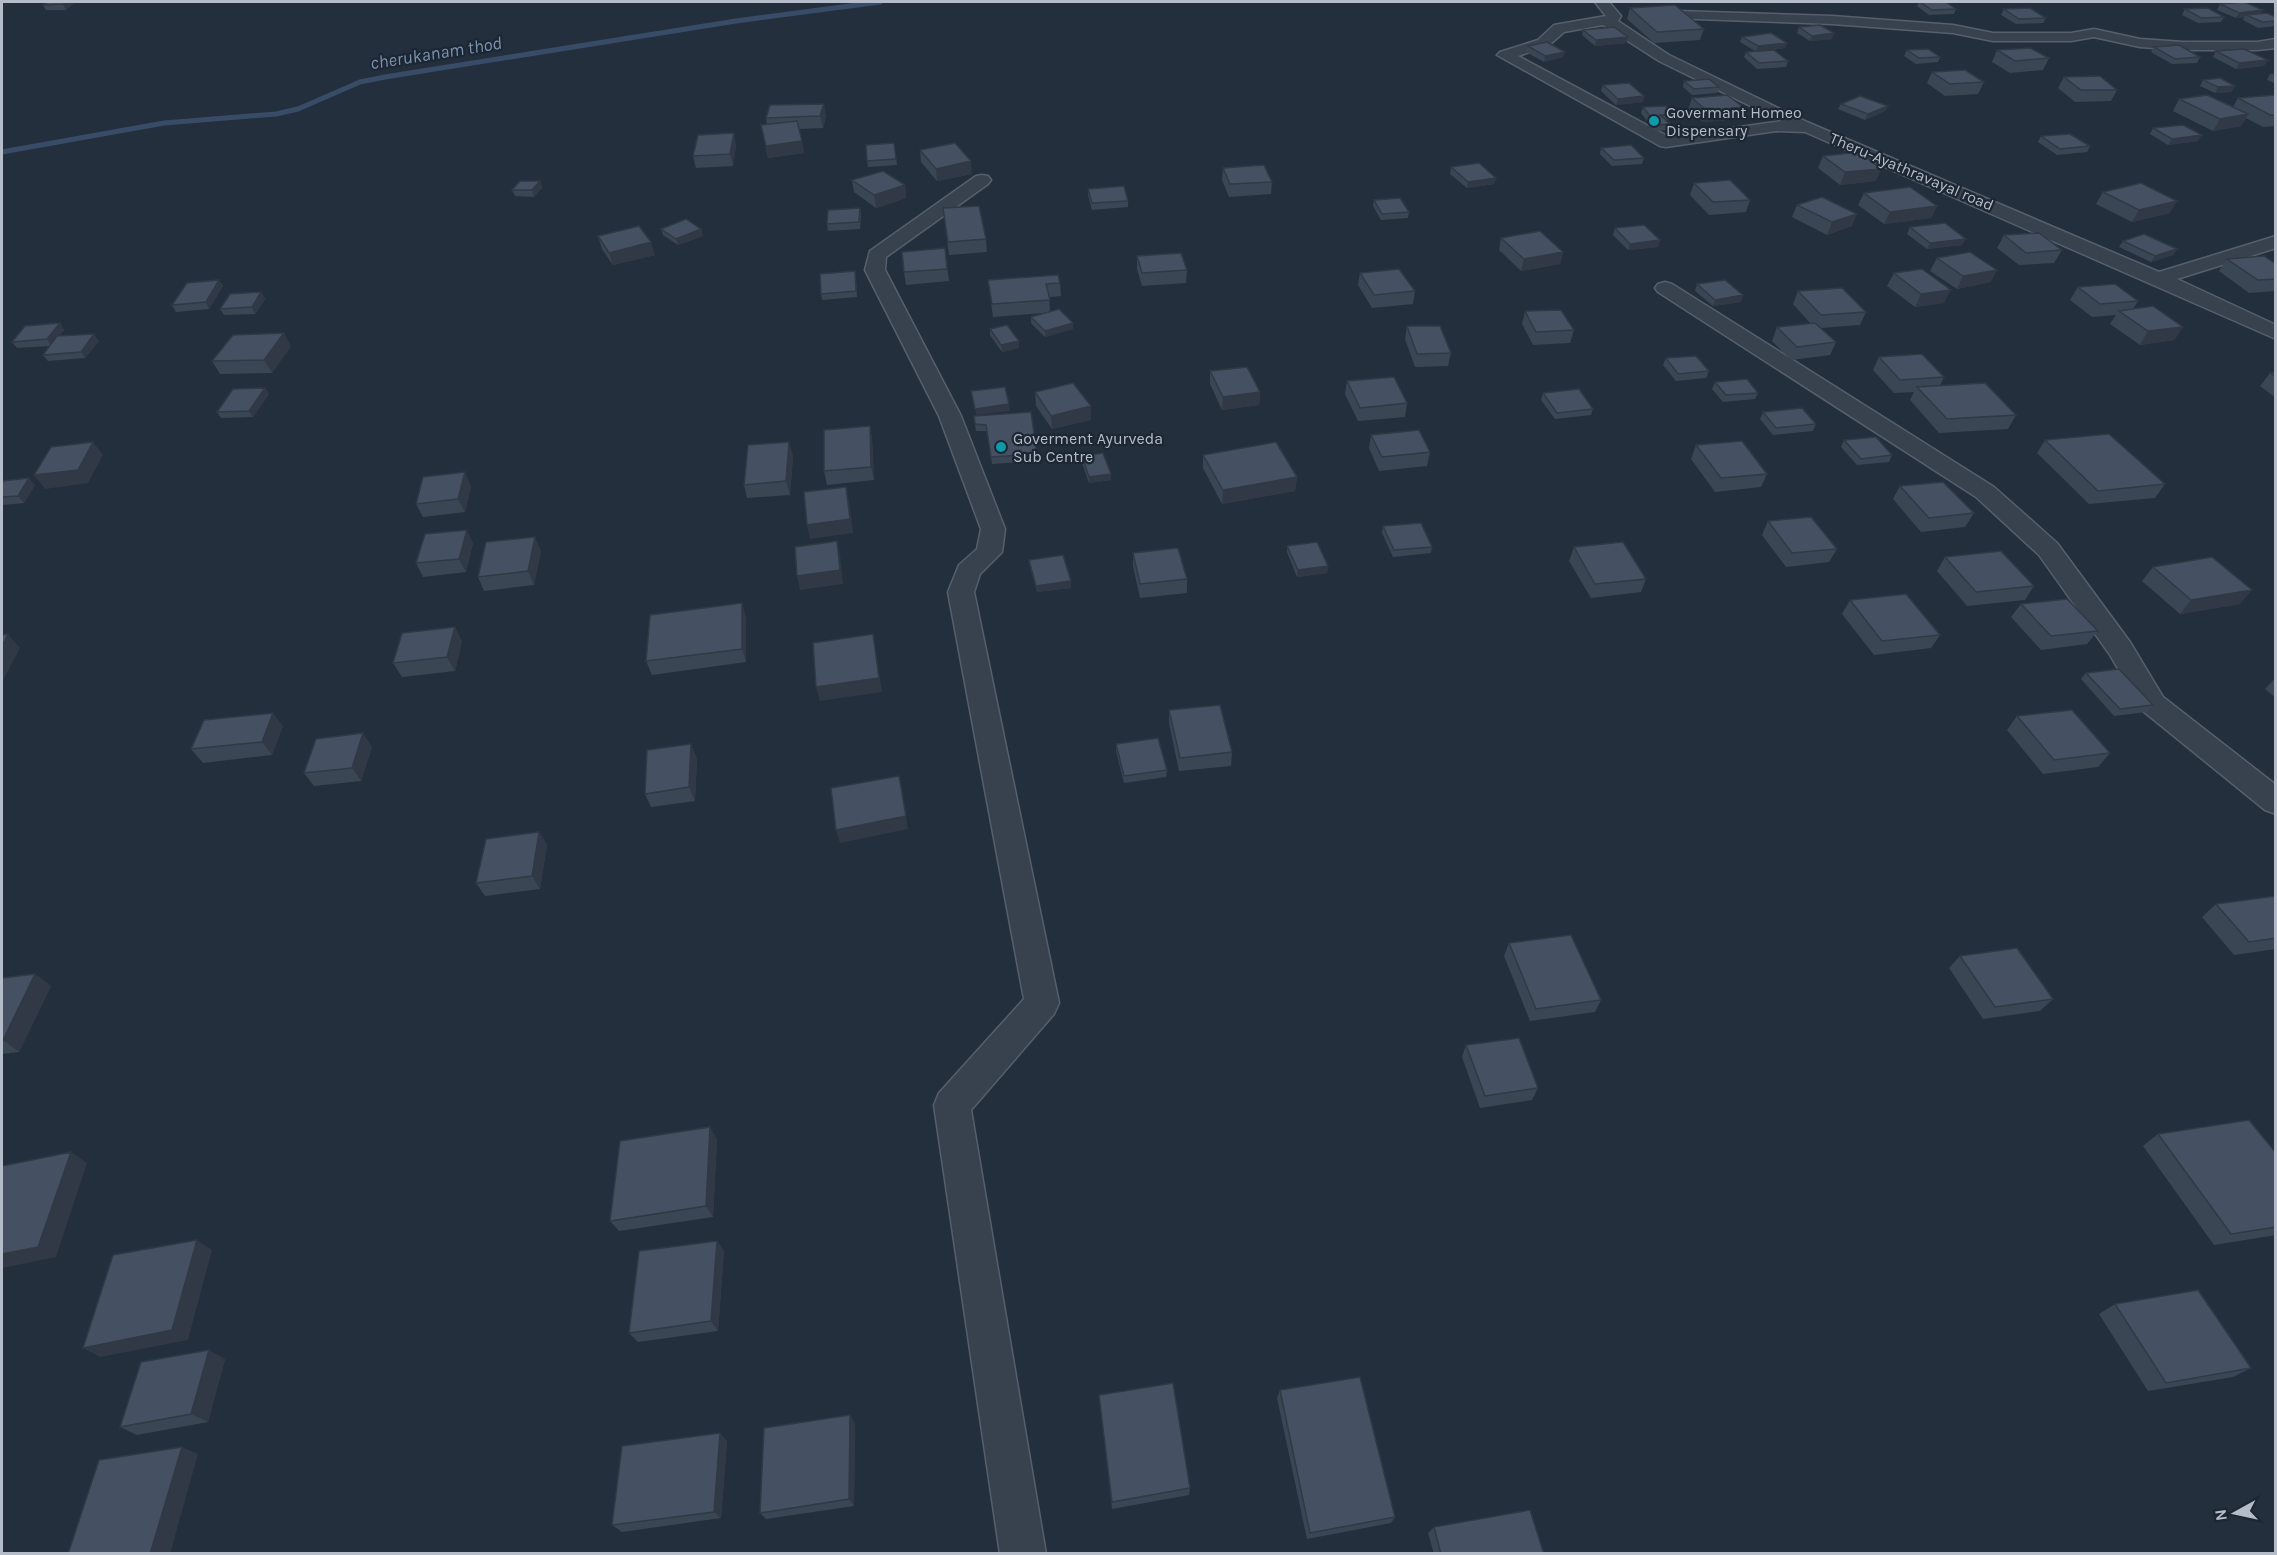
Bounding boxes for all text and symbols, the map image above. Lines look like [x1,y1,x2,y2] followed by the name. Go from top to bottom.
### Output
[369,32,504,74] water label: cherukanam thod
[1666,103,1802,140] place label: Govermant Homeo Dispensary
[1647,114,1661,128] marker: Govermant Homeo Dispensary
[1827,128,1997,215] street label: Theru-Ayathravayal road
[1013,429,1163,466] place label: Goverment Ayurveda Sub Centre
[994,440,1008,454] marker: Goverment Ayurveda Sub Centre
[2205,1483,2265,1543] north arrow
[2210,1508,2231,1522] text: N

